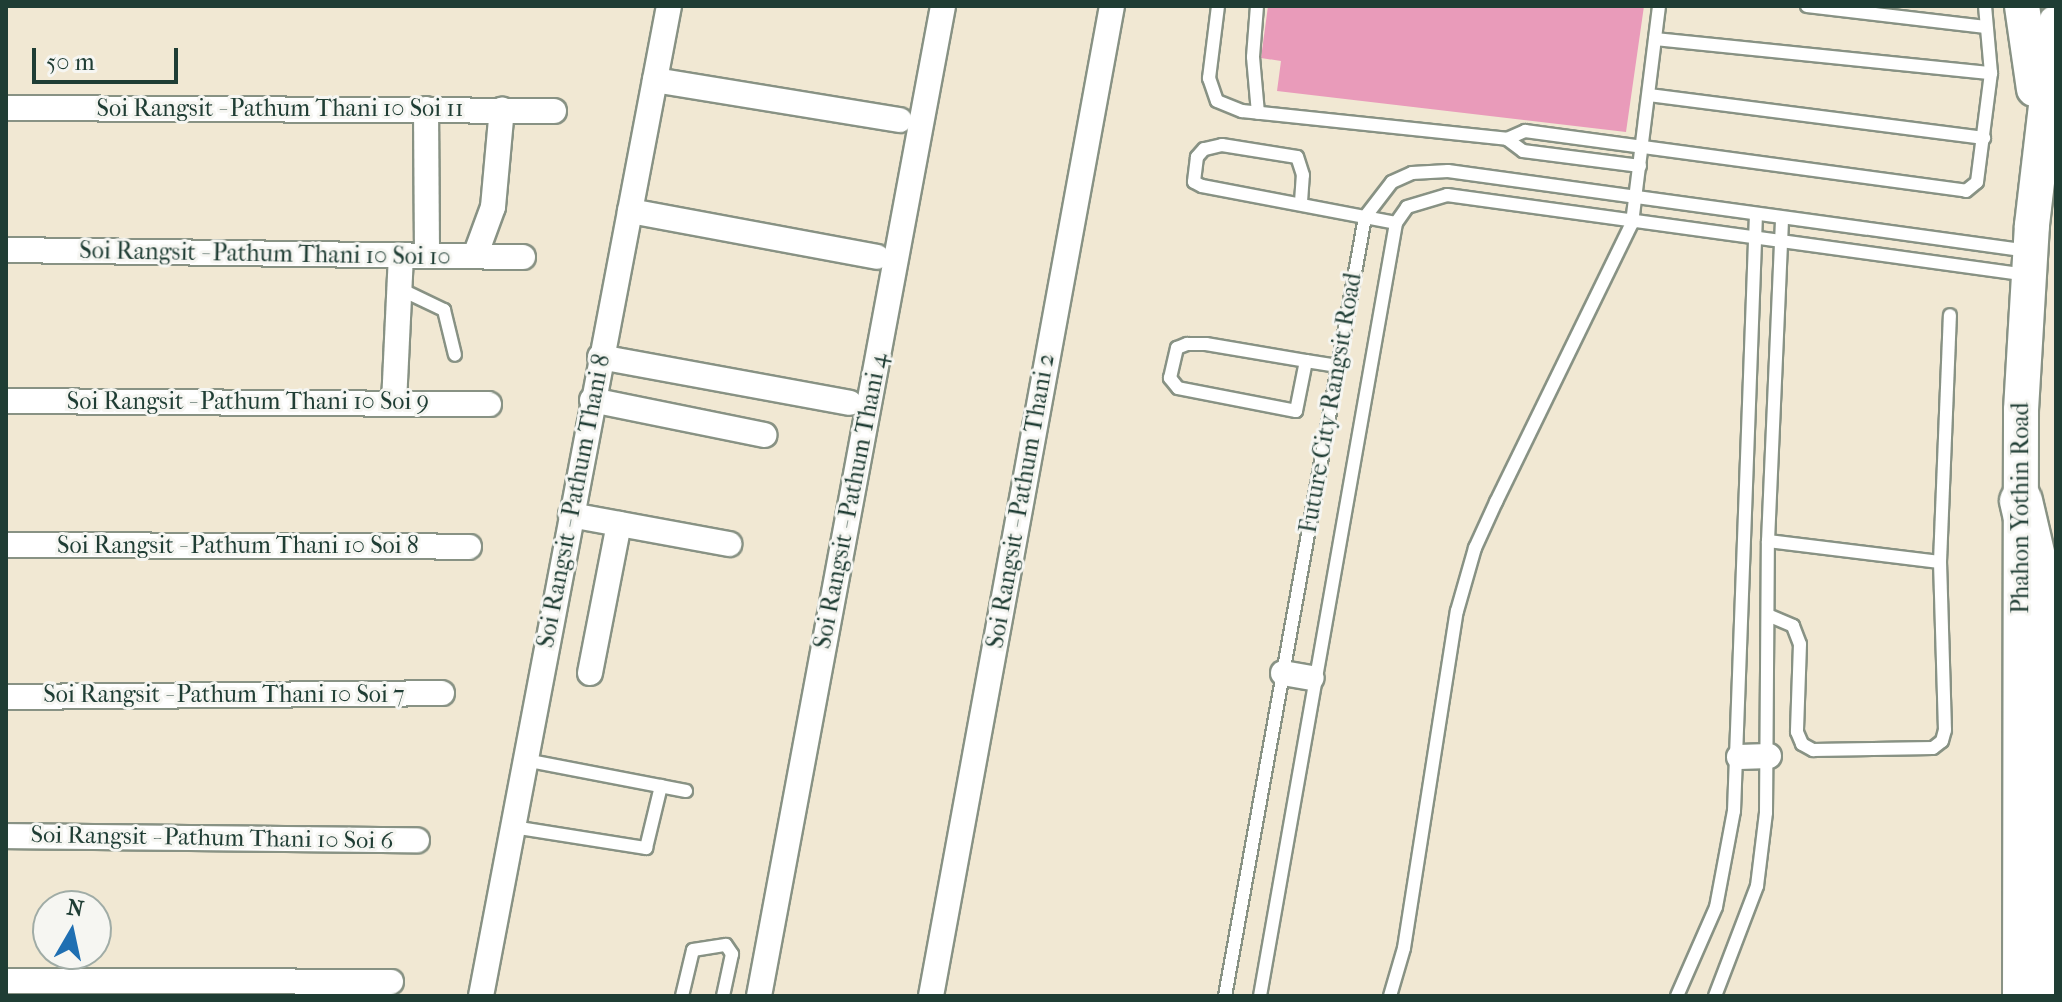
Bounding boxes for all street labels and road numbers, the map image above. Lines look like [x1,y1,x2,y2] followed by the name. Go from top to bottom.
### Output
[97,95,463,123] street label: Soi Rangsit - Pathum Thani 10 Soi 11
[79,236,451,272] street label: Soi Rangsit - Pathum Thani 10 Soi 10
[1294,271,1368,535] street label: Future City Rangsit Road
[808,351,894,651] street label: Soi Rangsit - Pathum Thani 4
[981,351,1061,651] street label: Soi Rangsit - Pathum Thani 2
[531,352,617,650] street label: Soi Rangsit - Pathum Thani 8
[67,388,429,416] street label: Soi Rangsit - Pathum Thani 10 Soi 9
[2007,402,2035,614] street label: Phahon Yothin Road
[57,532,419,560] street label: Soi Rangsit - Pathum Thani 10 Soi 8
[43,681,405,709] street label: Soi Rangsit - Pathum Thani 10 Soi 7
[30,820,394,856] street label: Soi Rangsit - Pathum Thani 10 Soi 6

